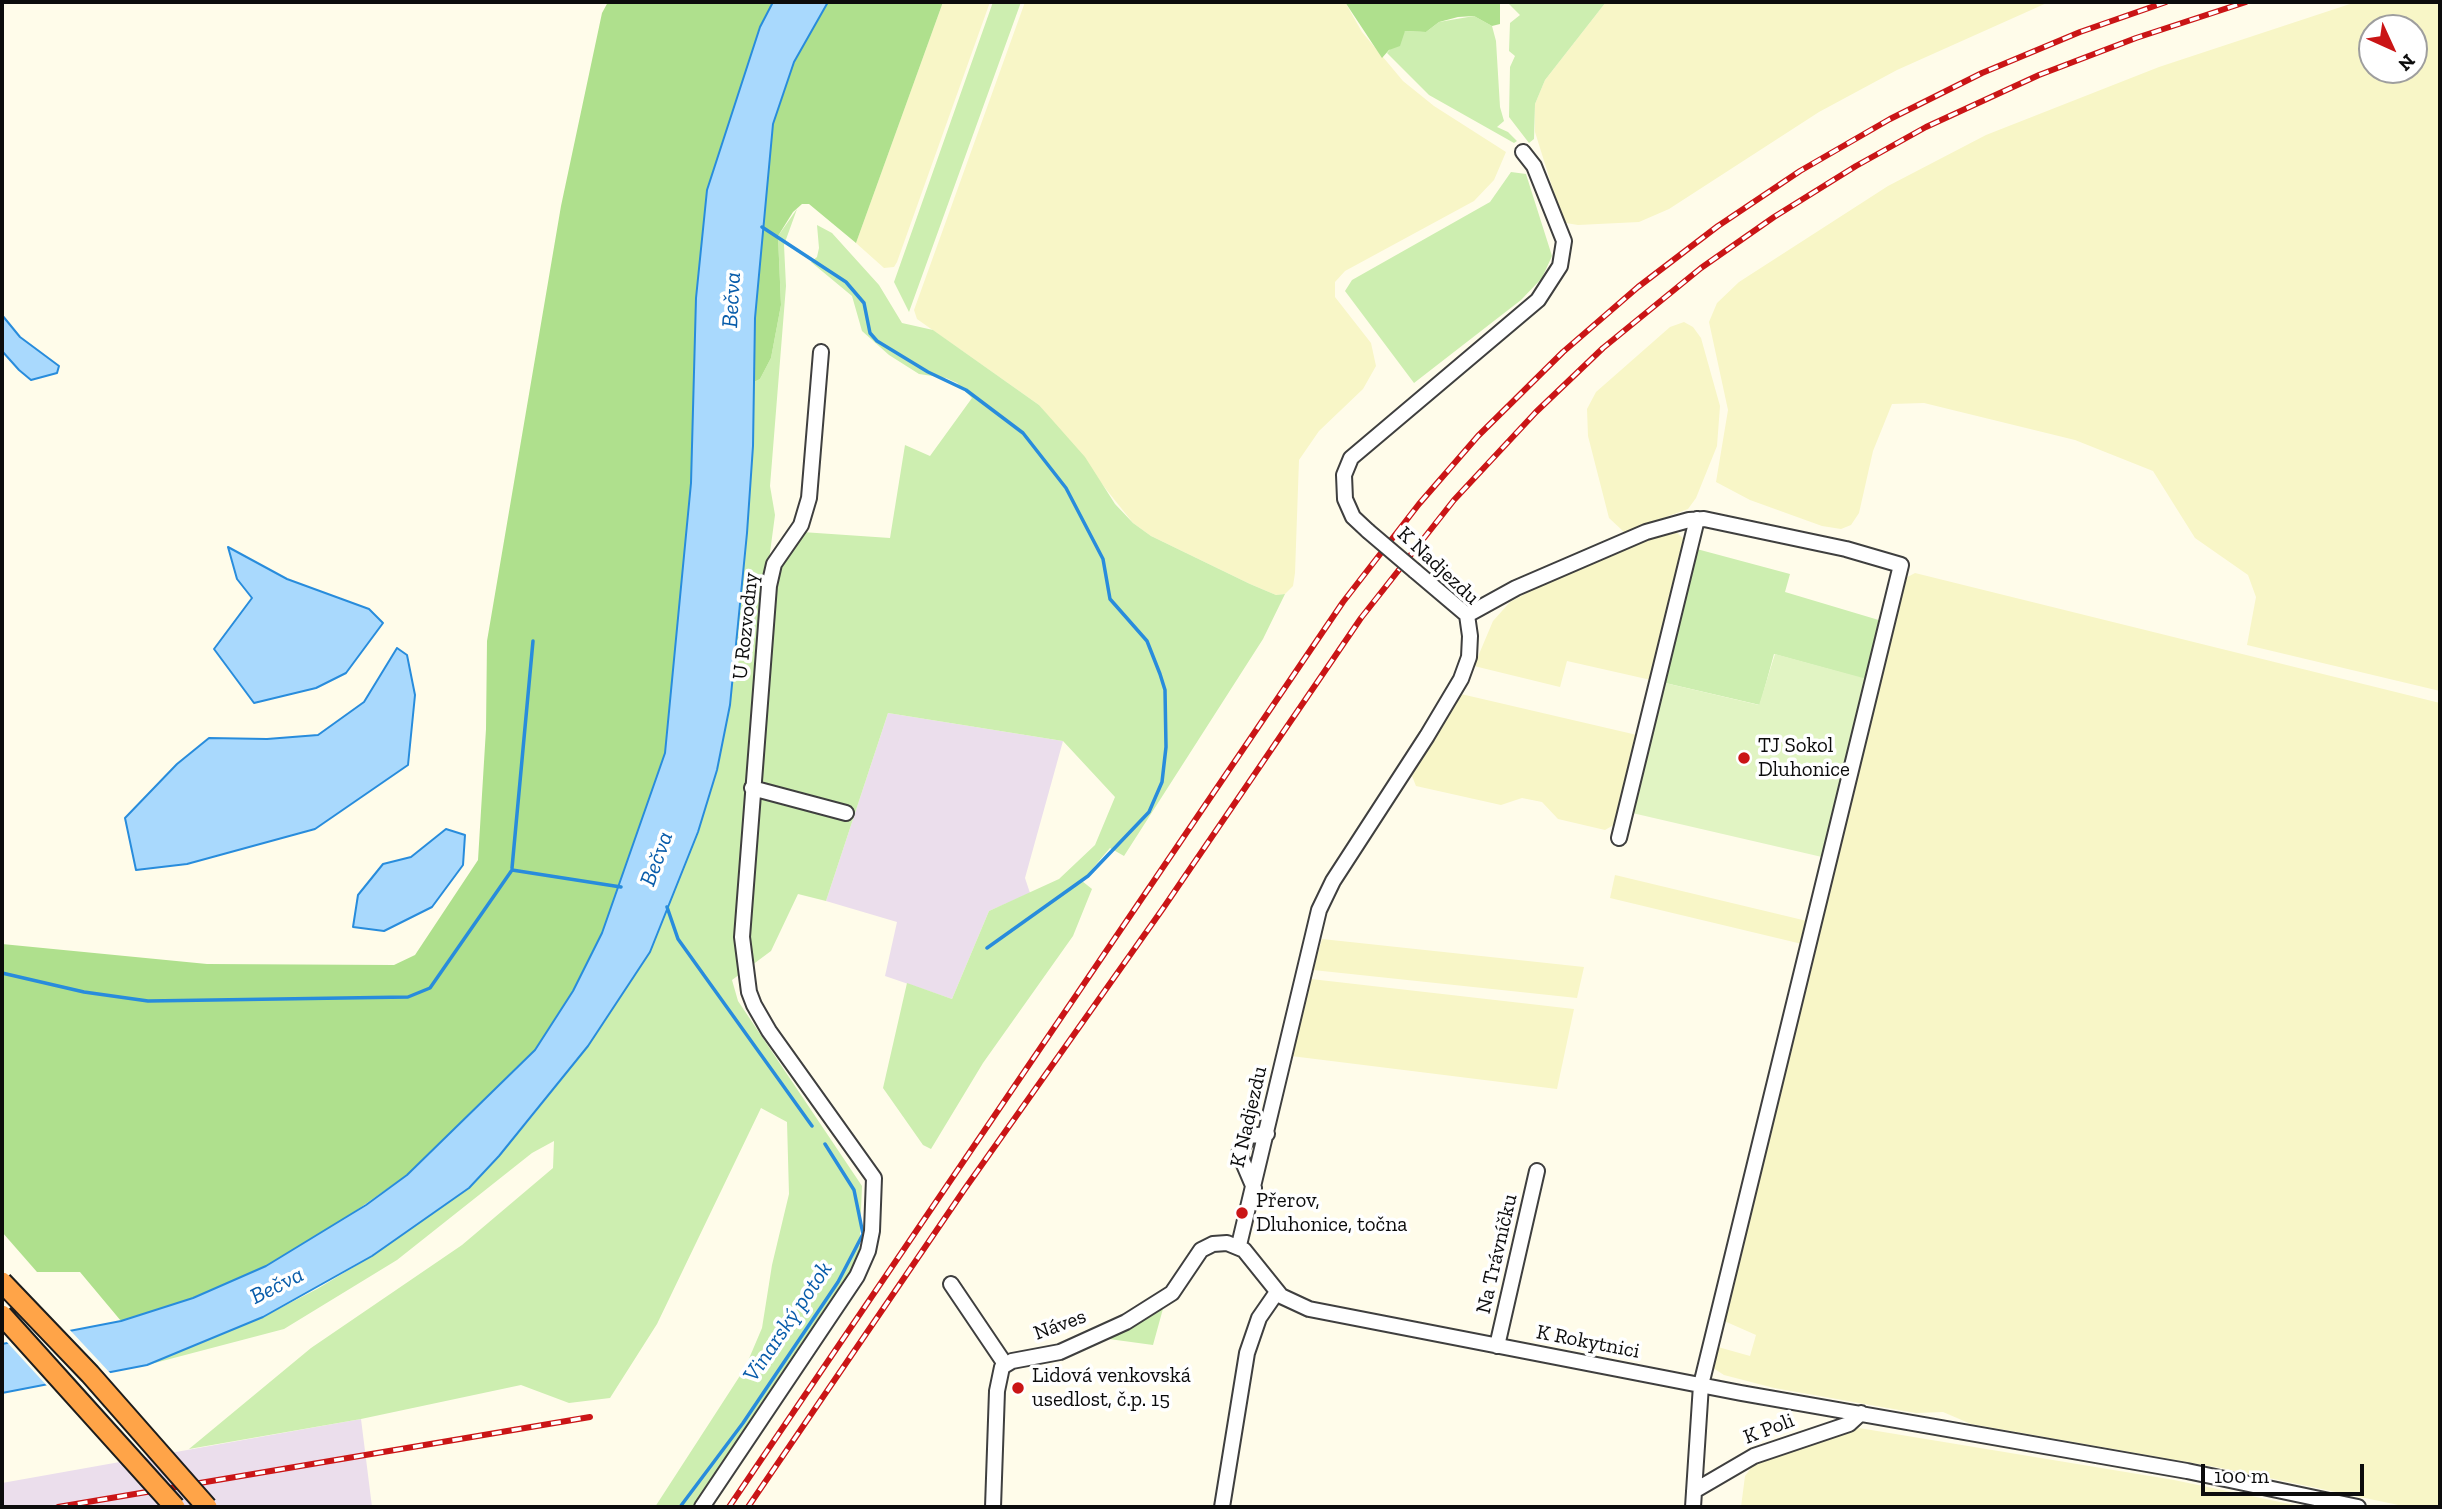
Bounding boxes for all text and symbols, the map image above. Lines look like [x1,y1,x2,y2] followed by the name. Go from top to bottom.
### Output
[2358,14,2428,84] north arrow
[2394,50,2420,76] text: N
[717,271,747,329] water label: Bečva
[1392,522,1484,610] street label: K Nadjezdu
[728,571,764,681] street label: U Rozvodny
[1758,733,1850,783] place label: TJ Sokol Dluhonice
[1736,750,1752,766] marker: TJ Sokol Dluhonice
[634,828,680,890] water label: Bečva
[1225,1064,1273,1170] street label: K Nadjezdu
[1256,1188,1407,1238] place label: Přerov, Dluhonice, točna
[1471,1192,1523,1316] street label: Na Trávníčku
[1234,1205,1250,1221] marker: Přerov, Dluhonice, točna
[738,1256,838,1388] water label: Vinarský potok
[246,1261,308,1311] water label: Bečva
[1030,1304,1090,1346] street label: Náves
[1534,1320,1642,1364] street label: K Rokytnici
[1032,1363,1191,1413] place label: Lidová venkovská usedlost, č.p. 15
[1010,1380,1026,1396] marker: Lidová venkovská usedlost, č.p. 15
[1740,1408,1798,1450] street label: K Poli
[2204,1450,2367,1494] scale bar
[2214,1463,2269,1488] text: 100 m

